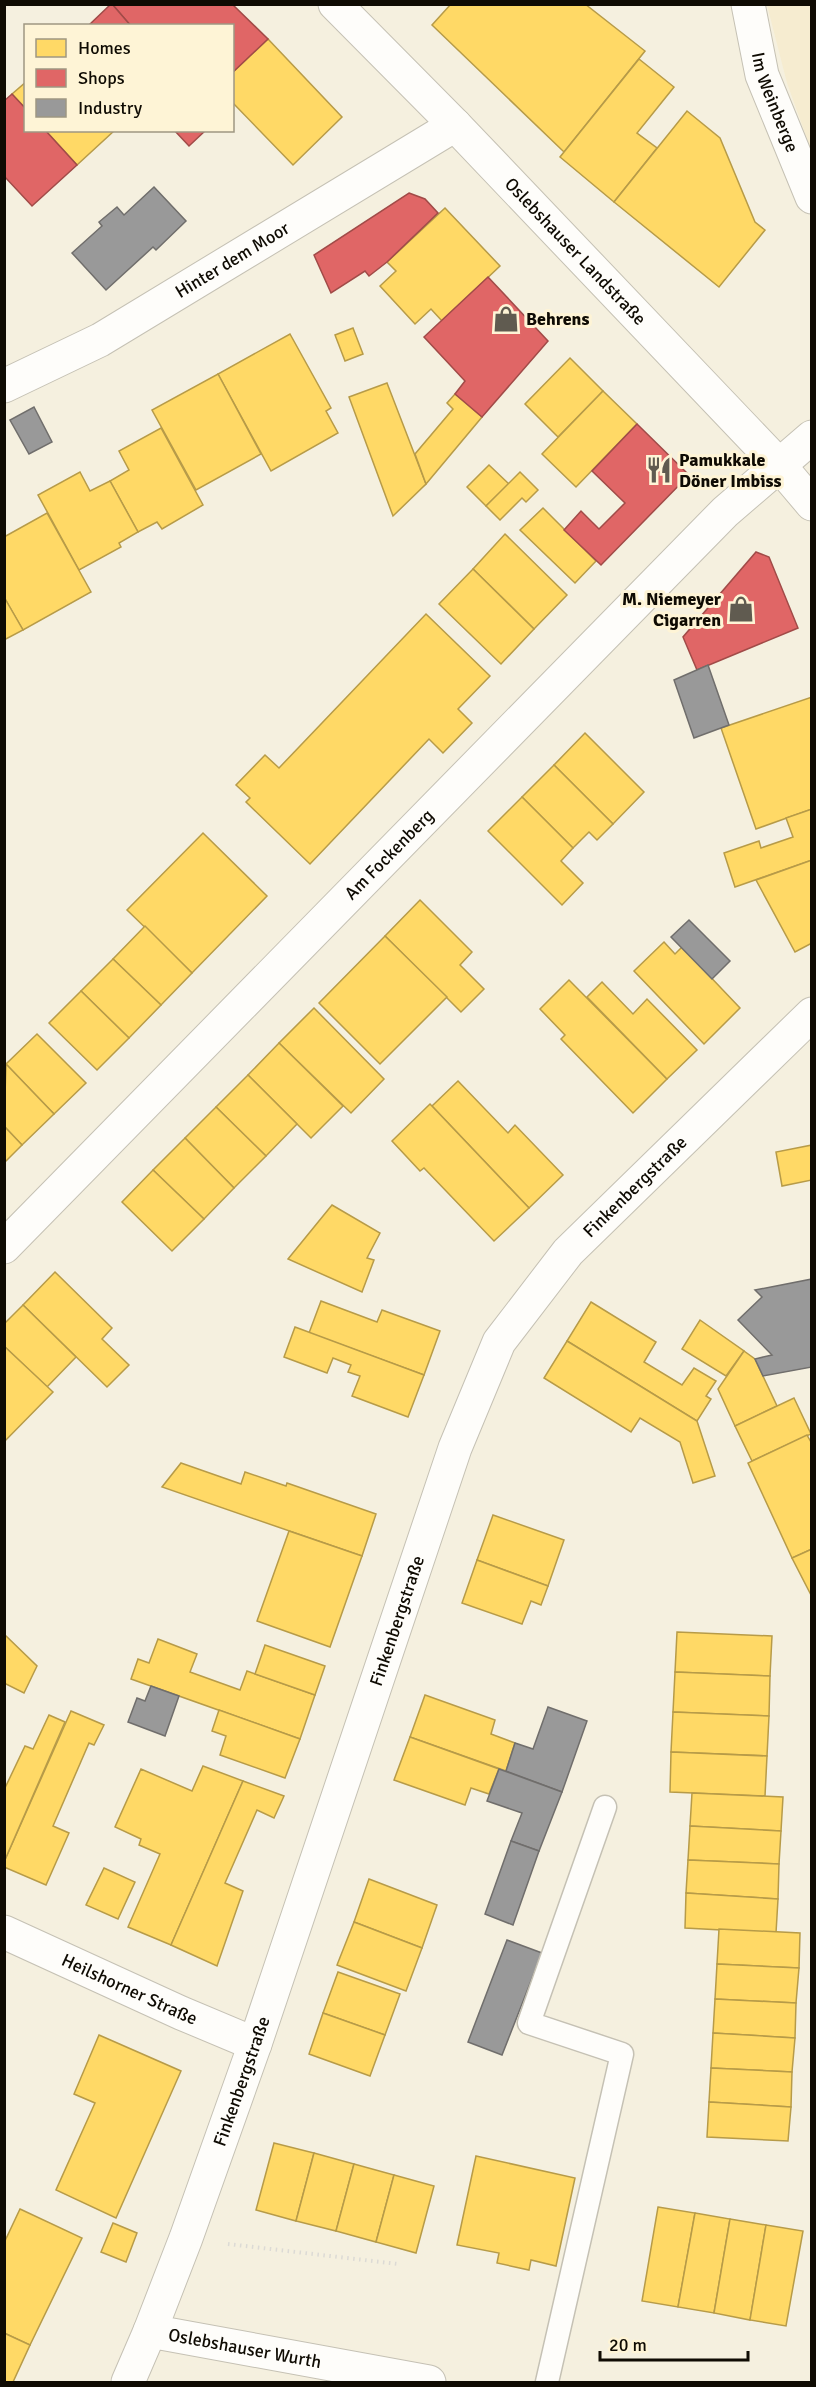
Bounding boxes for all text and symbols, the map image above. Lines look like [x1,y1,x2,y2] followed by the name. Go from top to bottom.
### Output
[24,24,234,132] legend
[78,37,131,59] text: Homes
[747,50,803,155] street label: Im Weinberge
[78,67,125,89] text: Shops
[78,97,143,119] text: Industry
[500,173,651,330] street label: Oslebshauser Landstraße
[171,217,294,303] street label: Hinter dem Moor
[491,304,521,334] shop icon: Behrens
[526,308,589,330] place label: Behrens
[679,449,781,492] place label: Pamukkale Döner Imbiss
[644,455,674,485] restaurant icon: Pamukkale Döner Imbiss
[622,588,722,631] place label: M. Niemeyer Cigarren
[726,594,756,624] shop icon: M. Niemeyer Cigarren
[340,805,438,904] street label: Am Fockenberg
[578,1131,691,1242] street label: Finkenbergstraße
[365,1553,429,1689] street label: Finkenbergstraße
[58,1949,201,2030] street label: Heilshorner Straße
[209,2013,274,2149] street label: Finkenbergstraße
[167,2324,323,2373] street label: Oslebshauser Wurth
[600,2324,748,2362] scale bar
[609,2334,647,2356] text: 20 m

